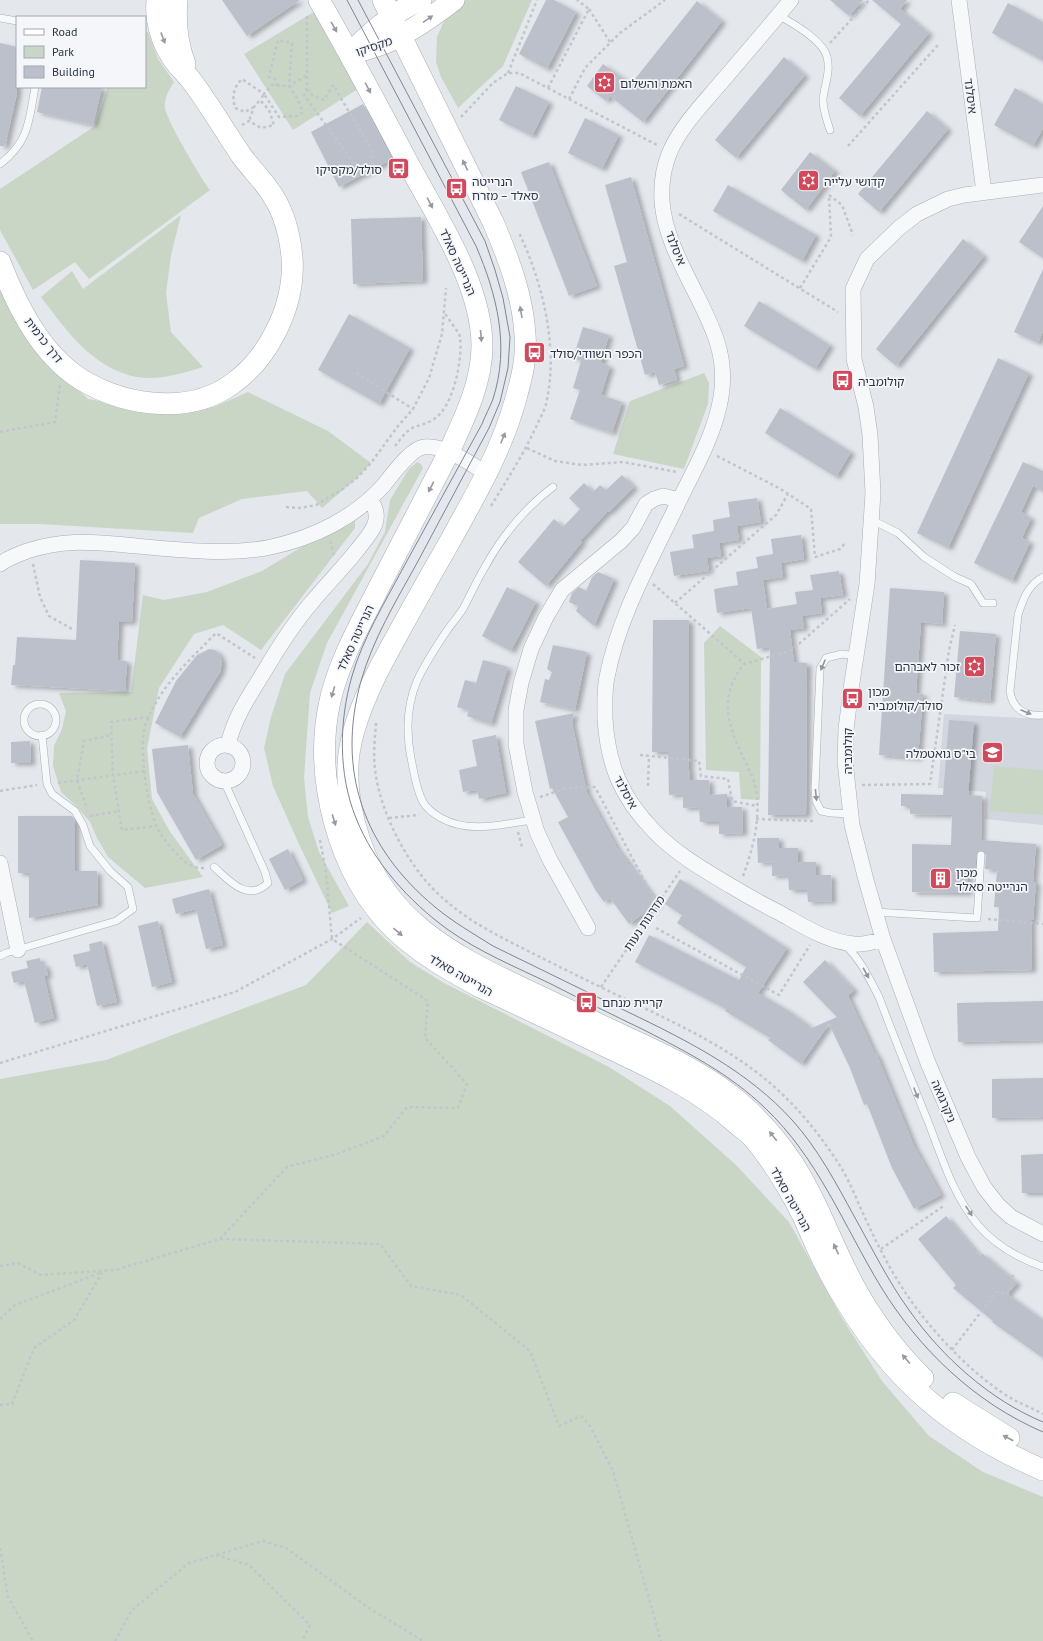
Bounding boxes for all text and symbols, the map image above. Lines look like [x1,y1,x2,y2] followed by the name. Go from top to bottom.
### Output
[422,15,434,22] one-way arrow
[16,16,146,88] legend
[331,21,338,33] one-way arrow
[52,24,77,39] text: Road
[160,32,166,44] one-way arrow
[354,33,394,59] street label: מקסיקו
[52,44,74,59] text: Park
[52,64,95,79] text: Building
[592,70,618,96] synagogue icon: האמת והשלום
[620,76,692,91] place label: האמת והשלום
[961,77,981,115] street label: איסלנד
[365,83,372,94] one-way arrow
[385,156,411,182] bus stop icon: סולד/מקסיקו
[462,159,468,171] one-way arrow
[316,162,382,177] place label: סולד/מקסיקו
[795,168,821,194] synagogue icon: קדושי עלייה
[472,174,539,203] place label: הנרייטה סאלד – מזרח
[824,174,885,189] place label: קדושי עלייה
[444,175,470,201] bus stop icon: הנרייטה סאלד – מזרח
[426,197,433,209] one-way arrow
[437,226,479,298] street label: הנרייטה סאלד
[662,229,690,268] street label: איסלנד
[518,306,524,318] one-way arrow
[22,314,67,366] street label: דרך כרמית
[478,330,484,342] one-way arrow
[522,340,548,366] bus stop icon: הכפר השוודי/סולד
[550,346,642,361] place label: הכפר השוודי/סולד
[830,368,856,394] bus stop icon: קולומביה
[858,374,905,389] place label: קולומביה
[500,433,506,444] one-way arrow
[428,481,434,493] one-way arrow
[333,602,377,674] street label: הנרייטה סאלד
[962,653,988,679] synagogue icon: זכור לאברהם
[894,659,960,674] place label: זכור לאברהם
[820,660,826,671] one-way arrow
[868,684,943,713] place label: מכון סולד/קולומביה
[839,685,865,711] bus stop icon: מכון סולד/קולומביה
[330,686,336,698] one-way arrow
[1020,710,1032,716] one-way arrow
[840,727,855,774] street label: קולומביה
[979,740,1005,766] school or university icon: בי"ס גואטמלה
[906,746,976,761] place label: בי"ס גואטמלה
[611,773,641,812] street label: איסלנד
[813,789,819,801] one-way arrow
[331,815,337,827] one-way arrow
[956,865,1028,894] place label: מכון הנרייטה סאלד
[927,866,953,892] building icon: מכון הנרייטה סאלד
[620,893,668,953] street label: מדרגות נעות
[393,927,403,936] one-way arrow
[426,951,496,999] street label: הנרייטה סאלד
[863,967,870,978] one-way arrow
[573,989,599,1015] bus stop icon: קריית מנחם
[602,995,663,1010] place label: קריית מנחם
[928,1077,960,1125] street label: ניקרגואה
[914,1087,920,1099] one-way arrow
[768,1131,777,1142] one-way arrow
[767,1164,815,1234] street label: הנרייטה סאלד
[965,1206,973,1216] one-way arrow
[833,1244,839,1255] one-way arrow
[901,1353,910,1364] one-way arrow
[1002,1434,1014,1441] one-way arrow

